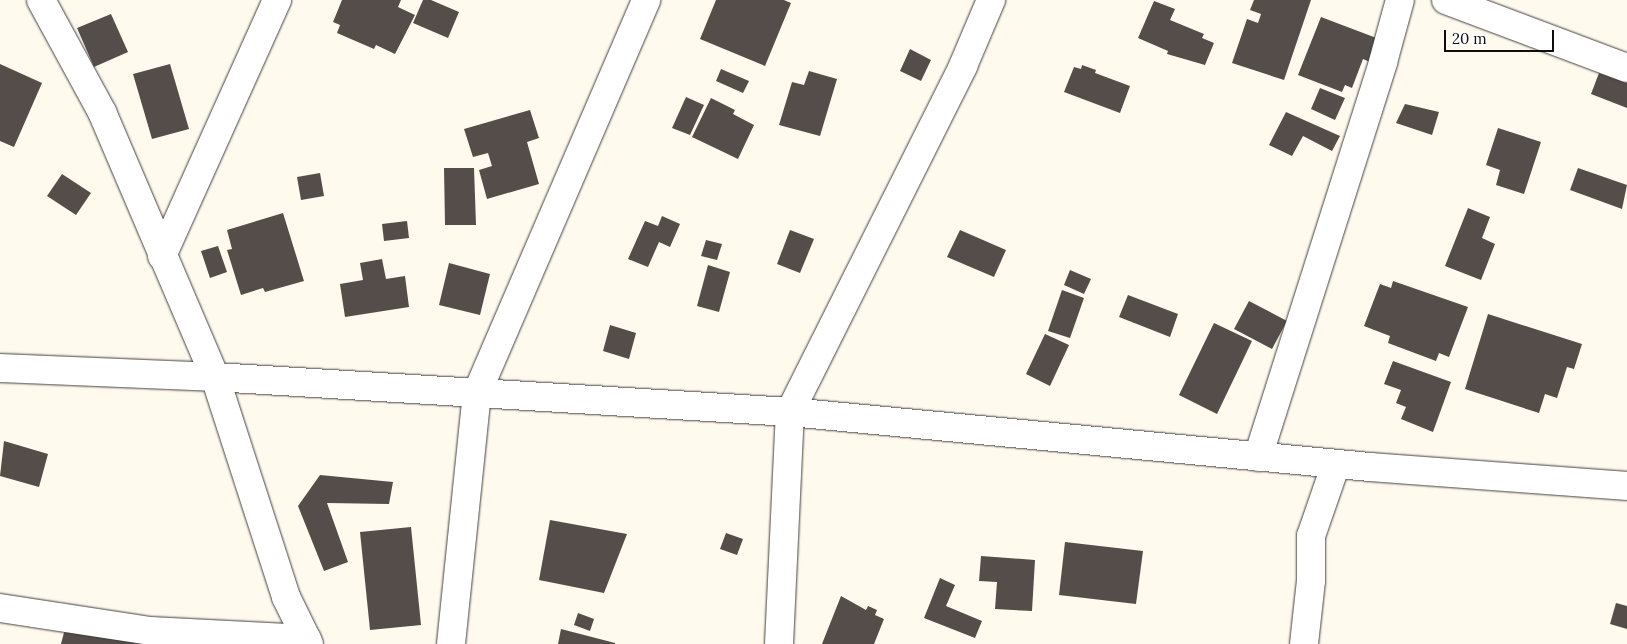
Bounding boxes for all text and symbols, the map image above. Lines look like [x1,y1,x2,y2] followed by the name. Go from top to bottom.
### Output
[1447,20,1557,52] scale bar
[1452,29,1487,48] text: 20 m

